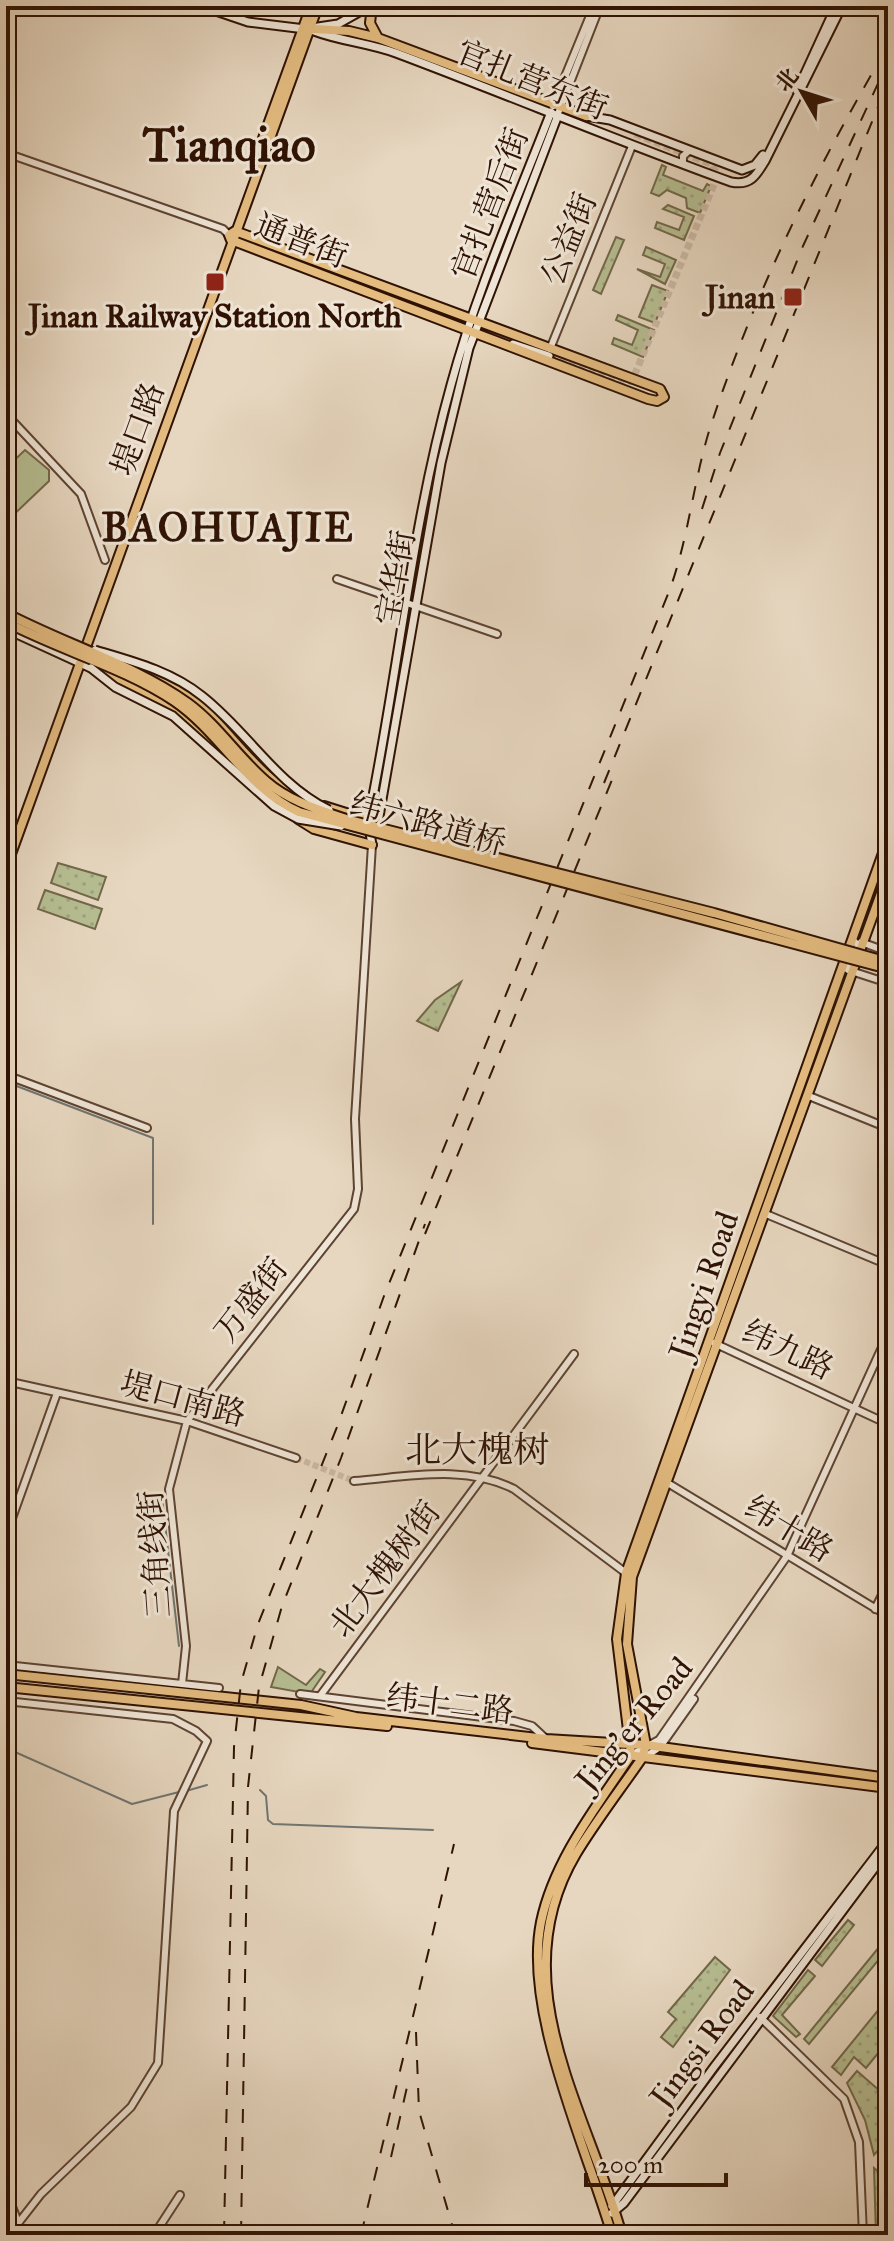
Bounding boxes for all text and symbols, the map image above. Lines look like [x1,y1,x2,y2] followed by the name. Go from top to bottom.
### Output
[451,32,613,128] street label: 官扎营东街
[762,52,842,132] north arrow
[769,63,804,97] text: 北
[142,115,316,174] district label: Tianqiao
[443,122,537,286] street label: 官扎营后街
[533,187,605,291] street label: 公益街
[249,206,353,276] street label: 通普街
[204,271,226,293] marker: Jinan Railway Station North
[701,278,776,317] place label: Jinan
[782,286,804,308] marker: Jinan
[24,297,402,336] place label: Jinan Railway Station North
[103,377,173,481] street label: 堤口路
[101,503,355,552] district label: BAOHUAJIE
[368,527,424,629] street label: 宝华街
[346,784,510,864] street label: 纬六路道桥
[660,1206,747,1366] street label: Jingyi Road
[206,1250,296,1350] street label: 万盛街
[736,1312,840,1388] street label: 纬九路
[116,1364,250,1434] street label: 堤口南路
[405,1428,549,1472] district label: 北大槐树
[738,1488,840,1570] street label: 纬十路
[131,1489,179,1619] street label: 三角线街
[321,1493,449,1645] street label: 北大槐树街
[565,1649,701,1801] street label: Jing'er Road
[384,1677,516,1731] street label: 纬十二路
[640,1973,763,2118] street label: Jingsi Road
[586,2137,726,2187] scale bar
[598,2150,663,2180] text: 200 m

